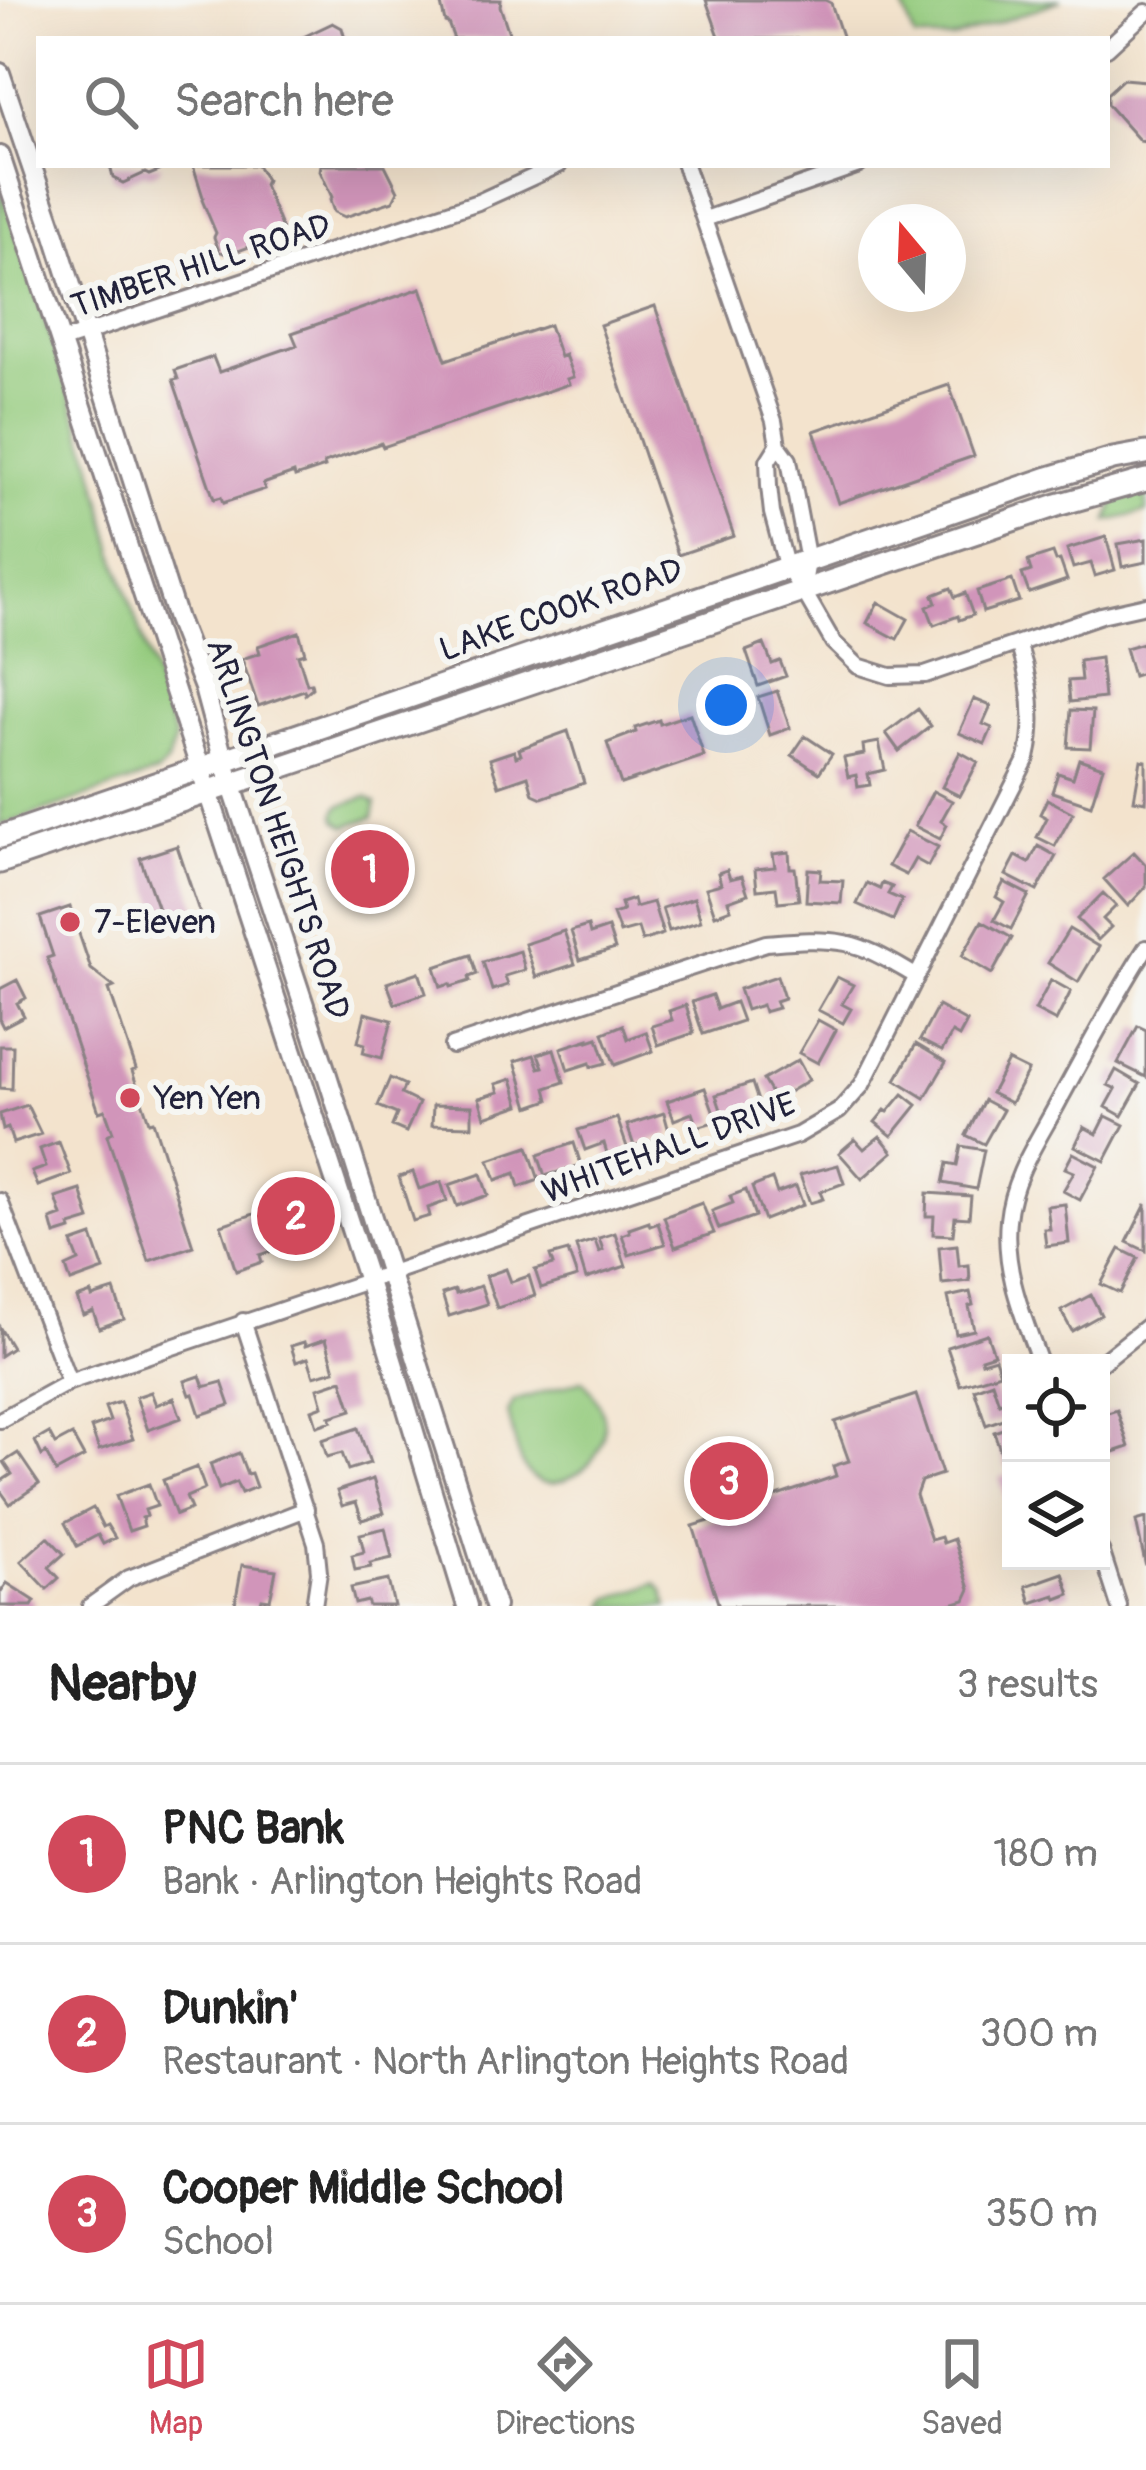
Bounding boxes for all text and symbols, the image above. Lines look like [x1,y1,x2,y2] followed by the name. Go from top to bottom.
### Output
[36,36,1110,168] search box
[78,69,144,135] icon: search
[174,74,394,130] text: Search here
[858,204,966,312] north arrow
[66,205,336,327] street label: TIMBER HILL ROAD
[434,549,688,671] street label: LAKE COOK ROAD
[197,634,359,1024] street label: ARLINGTON HEIGHTS ROAD
[696,675,756,735] your location
[331,824,409,914] pin: 1
[94,902,216,943] place label: 7-Eleven
[57,909,83,935] marker: 7-Eleven
[153,1078,261,1119] place label: Yen Yen
[537,1083,801,1213] street label: WHITEHALL DRIVE
[117,1085,143,1111] marker: Yen Yen
[257,1171,335,1261] pin: 2
[1002,1354,1110,1570] map controls
[1002,1354,1110,1462] button: locate
[690,1436,768,1526] pin: 3
[1002,1462,1110,1570] button: layers
[48,1652,196,1716] text: Nearby
[957,1660,1098,1709] text: 3 results
[162,1801,344,1857] text: PNC Bank
[79,1829,95,1878] text: 1
[993,1829,1098,1878] text: 180 m
[162,1857,642,1906] text: Bank · Arlington Heights Road
[162,1981,298,2037] text: Dunkin'
[76,2009,98,2058] text: 2
[980,2009,1098,2058] text: 300 m
[162,2037,849,2086] text: Restaurant · North Arlington Heights Road
[162,2161,564,2217] text: Cooper Middle School
[76,2189,98,2238] text: 3
[985,2189,1098,2238] text: 350 m
[162,2217,274,2266] text: School
[143,2331,209,2444] tab: Map
[495,2331,635,2444] tab: Directions
[921,2331,1003,2444] tab: Saved

